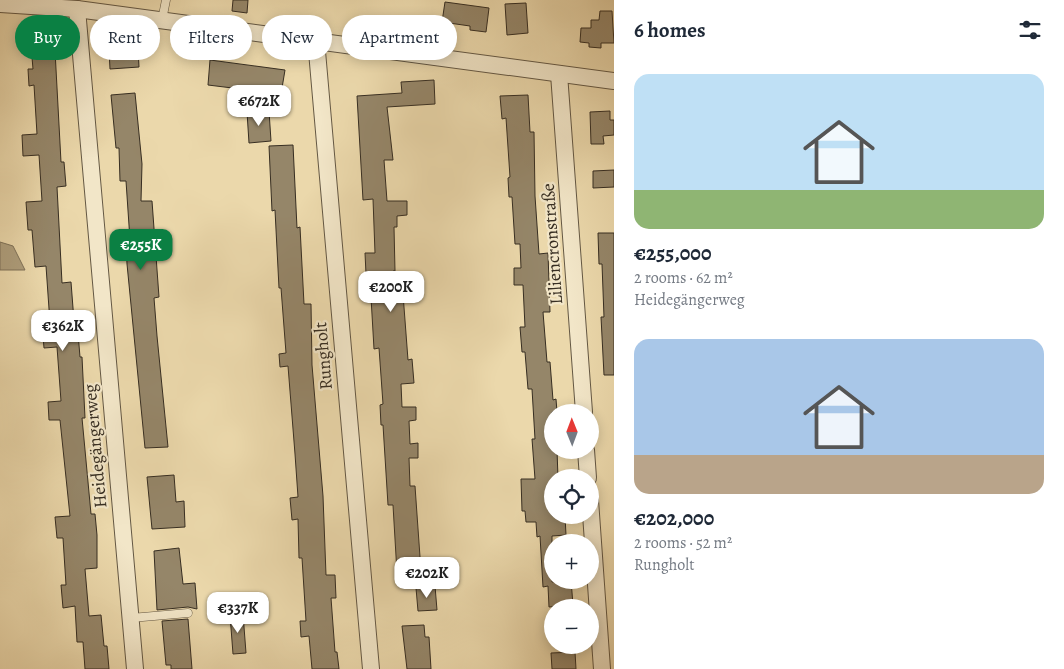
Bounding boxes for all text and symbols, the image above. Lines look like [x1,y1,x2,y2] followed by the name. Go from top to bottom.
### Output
[15,15,80,60] chip: Buy
[90,15,160,60] chip: Rent
[170,15,252,60] chip: Filters
[262,15,332,60] chip: New
[342,15,457,60] chip: Apartment
[634,16,706,44] text: 6 homes
[1016,16,1044,44] icon: filters
[224,84,294,127] pin: €672K
[238,90,280,112] text: €672K
[794,107,884,197] icon: home
[536,182,568,306] street label: Liliencronstraße
[106,228,176,271] pin: €255K
[120,234,162,256] text: €255K
[634,239,711,267] text: €255,000
[634,267,733,289] text: 2 rooms · 62 m²
[356,270,426,313] pin: €200K
[369,276,413,298] text: €200K
[634,289,745,311] text: Heidegängerweg
[28,310,98,352] pin: €362K
[42,315,84,337] text: €362K
[308,321,338,391] street label: Rungholt
[794,372,884,462] icon: home
[78,383,112,509] street label: Heidegängerweg
[544,404,599,459] north arrow
[544,404,599,654] map controls
[544,469,599,524] button: locate
[634,504,714,532] text: €202,000
[634,532,732,554] text: 2 rooms · 52 m²
[544,534,599,589] button: +
[634,554,694,576] text: Rungholt
[392,556,462,599] pin: €202K
[405,562,449,584] text: €202K
[203,592,273,634] pin: €337K
[218,597,258,619] text: €337K
[544,599,599,654] button: −

